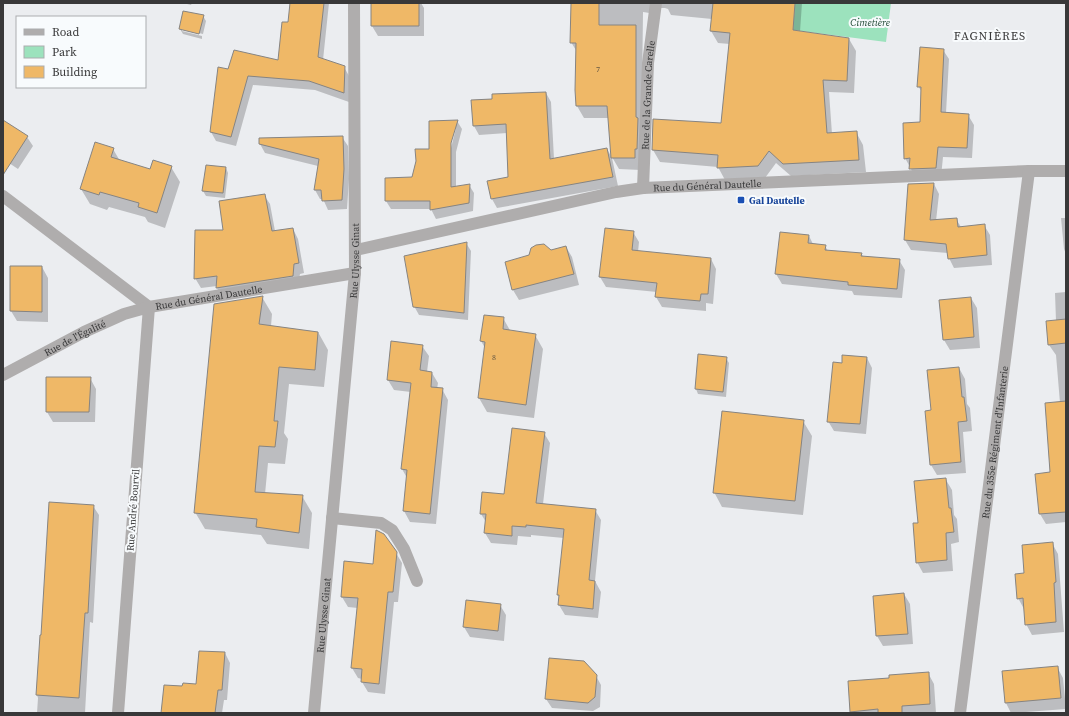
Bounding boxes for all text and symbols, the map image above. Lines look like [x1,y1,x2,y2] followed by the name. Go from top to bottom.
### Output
[16,16,146,88] legend
[850,16,890,29] park label: Cimetière
[52,24,79,40] text: Road
[954,28,1026,44] district label: FAGNIÈRES
[638,40,657,150] street label: Rue de la Grande Carelle
[52,44,77,60] text: Park
[52,64,97,80] text: Building
[596,64,600,75] house number: 7
[653,176,762,194] street label: Rue du Général Dautelle
[749,194,805,207] place label: Gal Dautelle
[736,195,746,205] marker: Gal Dautelle
[346,223,362,299] street label: Rue Ulysse Ginat
[154,282,263,312] street label: Rue du Général Dautelle
[42,317,108,359] street label: Rue de l'Égalité
[492,352,496,363] house number: 8
[978,365,1011,519] street label: Rue du 355e Régiment d'Infanterie
[124,468,142,552] street label: Rue André Bourvil
[313,577,333,653] street label: Rue Ulysse Ginat

